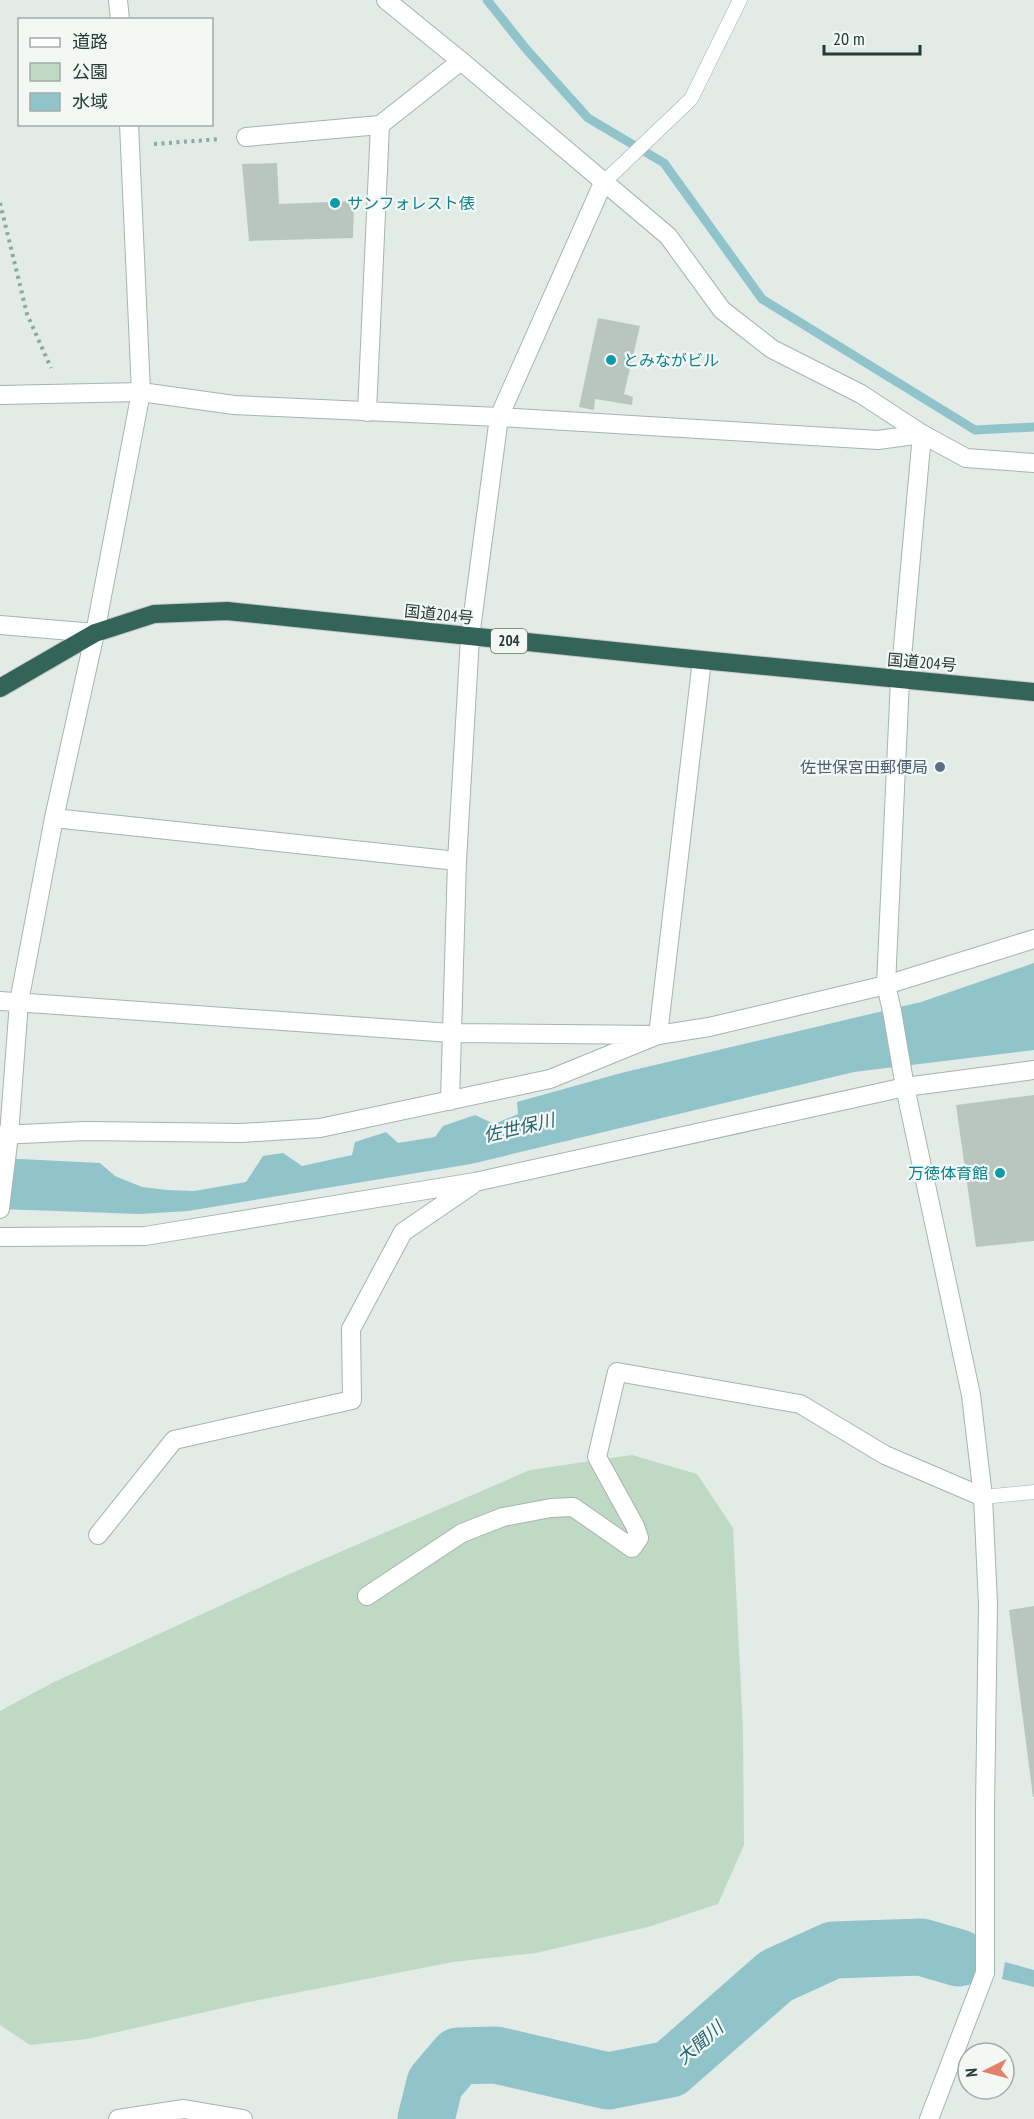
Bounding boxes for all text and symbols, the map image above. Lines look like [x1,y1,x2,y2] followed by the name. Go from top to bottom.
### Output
[18,18,213,126] legend
[824,18,920,56] scale bar
[833,27,865,50] text: 20 m
[72,30,108,53] text: 道路
[72,60,108,83] text: 公園
[72,90,108,113] text: 水域
[347,193,475,213] place label: サンフォレスト俵
[328,196,342,210] marker: サンフォレスト俵
[623,350,719,370] place label: とみながビル
[604,353,618,367] marker: とみながビル
[403,600,475,628] street label: 国道204号
[491,629,527,653] road number: 204
[886,649,958,675] street label: 国道204号
[800,757,928,777] place label: 佐世保宮田郵便局
[933,760,947,774] marker: 佐世保宮田郵便局
[481,1108,559,1147] water label: 佐世保川
[908,1163,988,1183] place label: 万徳体育館
[993,1166,1007,1180] marker: 万徳体育館
[672,2015,729,2069] water label: 大聞川
[956,2041,1016,2101] north arrow
[961,2067,981,2078] text: N

